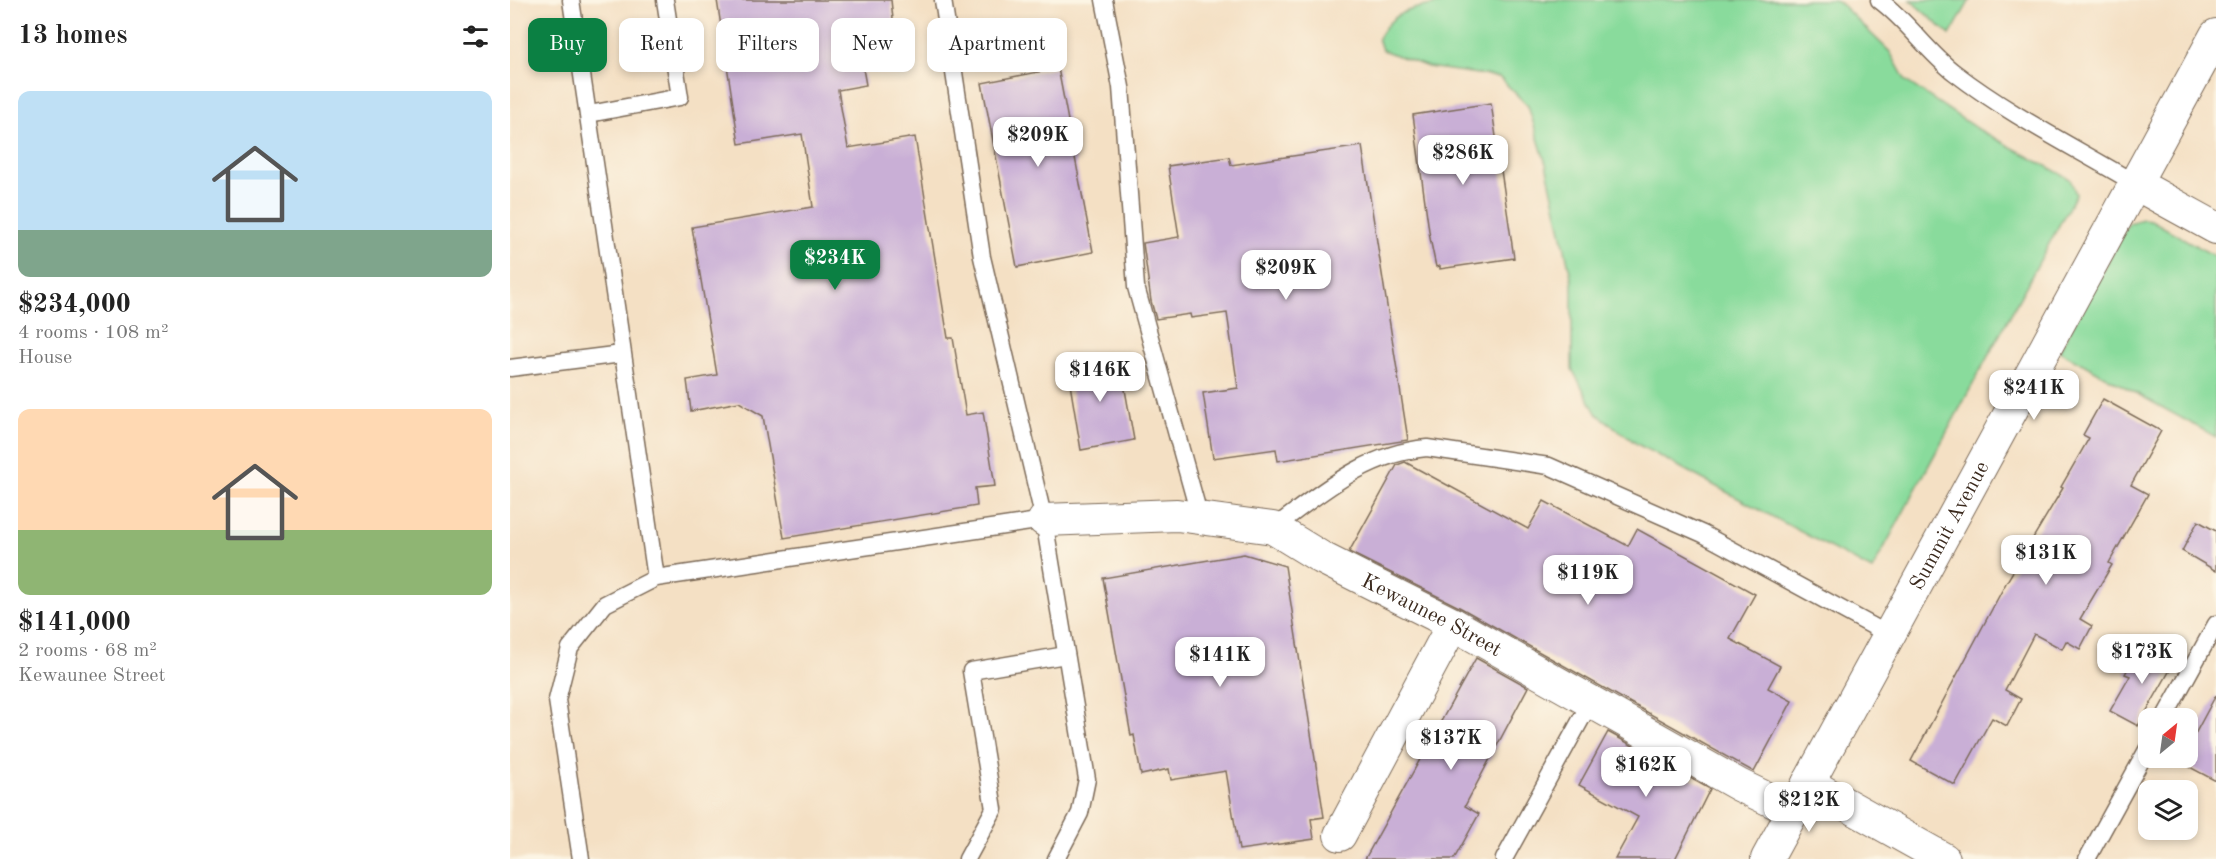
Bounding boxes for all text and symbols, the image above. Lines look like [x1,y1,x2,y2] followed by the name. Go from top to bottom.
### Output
[528,18,607,72] chip: Buy
[619,18,704,72] chip: Rent
[716,18,819,72] chip: Filters
[831,18,915,72] chip: New
[927,18,1067,72] chip: Apartment
[459,20,492,53] icon: filters
[18,23,127,49] text: 13 homes
[996,117,1080,168] pin: $209K
[1007,126,1069,146] text: $209K
[201,130,309,238] icon: home
[1421,135,1505,186] pin: $286K
[1432,144,1494,164] text: $286K
[793,240,877,291] pin: $234K
[804,249,866,269] text: $234K
[1244,250,1328,301] pin: $209K
[1255,259,1317,279] text: $209K
[18,292,131,318] text: $234,000
[18,323,168,343] text: 4 rooms · 108 m²
[18,348,72,368] text: House
[1058,352,1142,403] pin: $146K
[1069,361,1131,381] text: $146K
[1992,370,2076,421] pin: $241K
[2003,379,2065,399] text: $241K
[201,448,309,556] icon: home
[1907,458,1994,594] street label: Summit Avenue
[2004,535,2088,586] pin: $131K
[2015,544,2077,564] text: $131K
[1546,555,1630,606] pin: $119K
[1557,564,1619,584] text: $119K
[1358,571,1505,661] street label: Kewaunee Street
[18,610,131,636] text: $141,000
[2100,634,2184,685] pin: $173K
[1178,637,1262,688] pin: $141K
[18,641,157,661] text: 2 rooms · 68 m²
[2111,643,2173,663] text: $173K
[1189,646,1251,666] text: $141K
[18,666,166,686] text: Kewaunee Street
[2138,708,2198,768] north arrow
[2138,708,2198,840] map controls
[1409,720,1493,771] pin: $137K
[1420,729,1482,749] text: $137K
[1604,747,1688,798] pin: $162K
[1615,756,1677,776] text: $162K
[2138,780,2198,840] button: layers
[1767,782,1851,833] pin: $212K
[1778,791,1840,811] text: $212K

